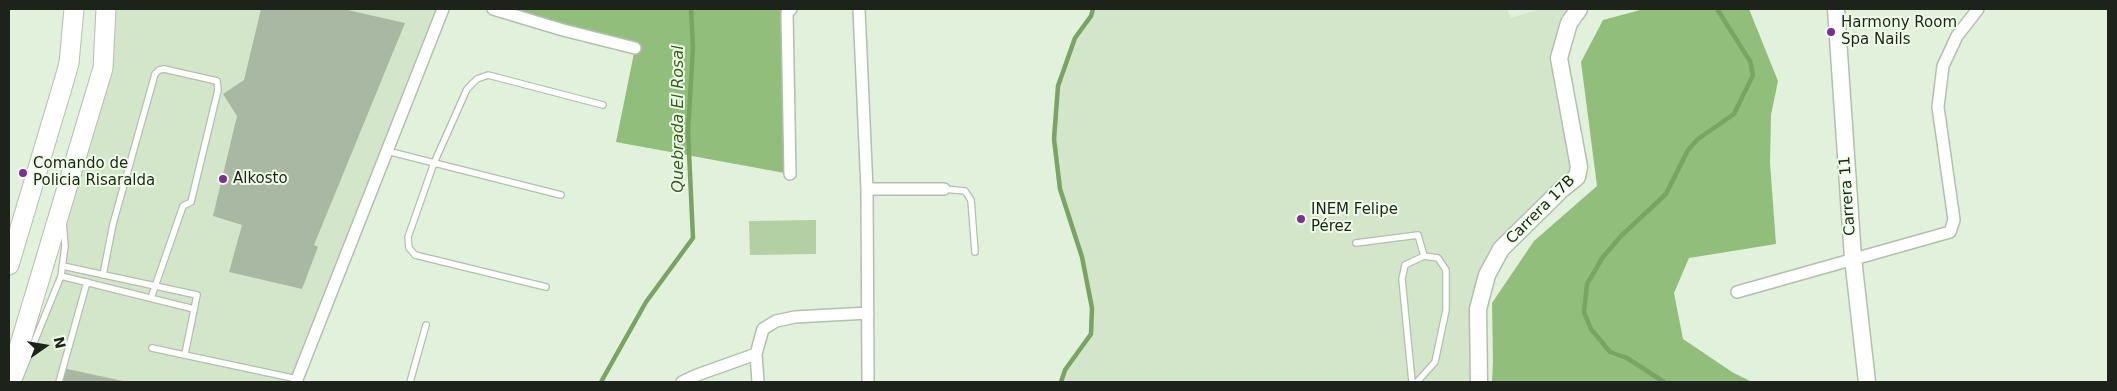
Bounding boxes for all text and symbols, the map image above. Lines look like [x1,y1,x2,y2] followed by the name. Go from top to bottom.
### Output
[1841,14,1957,49] place label: Harmony Room Spa Nails
[1825,26,1837,38] marker: Harmony Room Spa Nails
[669,45,689,193] water label: Quebrada El Rosal
[33,155,155,190] place label: Comando de Policia Risaralda
[1836,156,1860,236] street label: Carrera 11
[17,167,29,179] marker: Comando de Policia Risaralda
[233,170,288,188] place label: Alkosto
[1503,172,1579,248] street label: Carrera 17B
[217,173,229,185] marker: Alkosto
[1311,201,1398,236] place label: INEM Felipe Pérez
[1295,213,1307,225] marker: INEM Felipe Pérez
[20,321,70,371] north arrow
[51,335,69,350] text: N

